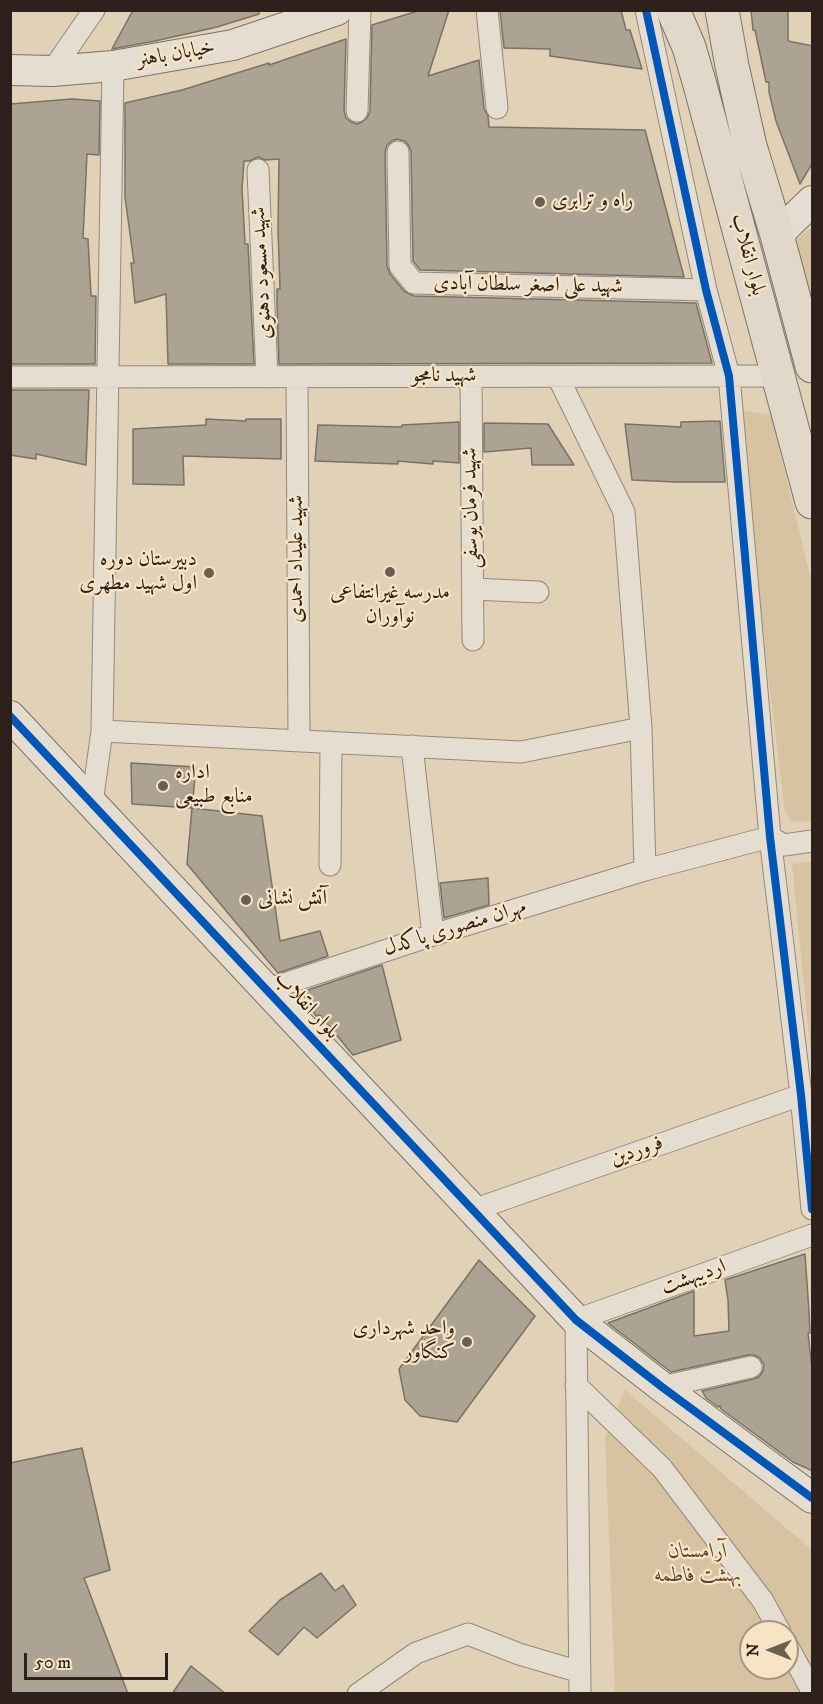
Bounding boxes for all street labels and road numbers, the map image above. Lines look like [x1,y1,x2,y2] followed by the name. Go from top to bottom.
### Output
[135,36,217,74] street label: خیابان باهنر
[247,206,279,340] street label: شهید مسعود دهنوی
[724,211,770,299] street label: بلوار انقلاب
[433,272,623,300] street label: شهید علی اصغر سلطان آبادی
[411,364,477,390] street label: شهید نامجو
[458,447,486,569] street label: شهید فرمان یوسفی
[285,495,311,623] street label: شهید علیداد احمدی
[381,895,529,963] street label: مهران منصوری پاکدل
[268,967,344,1045] street label: بلوار انقلاب
[607,1131,667,1173] street label: فروردین
[658,1255,730,1301] street label: اردیبهشت

